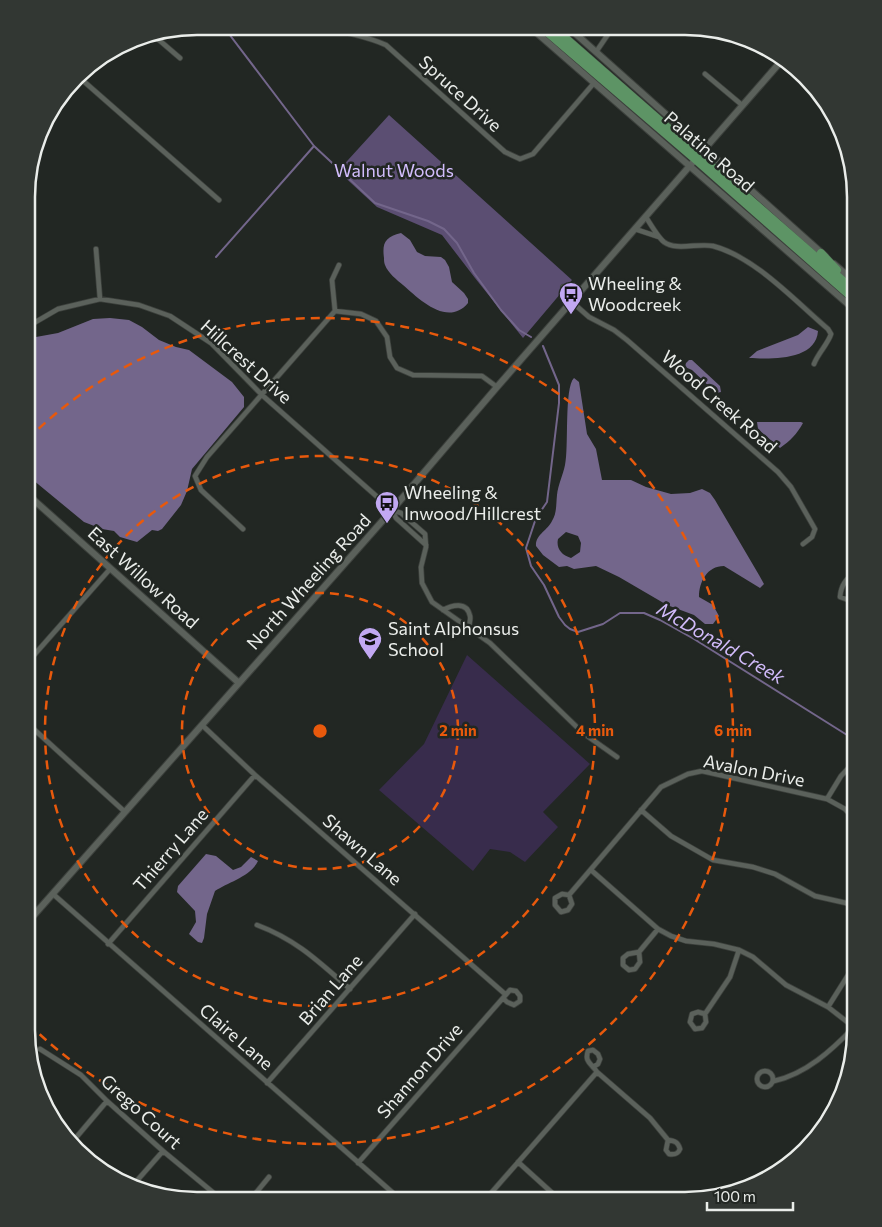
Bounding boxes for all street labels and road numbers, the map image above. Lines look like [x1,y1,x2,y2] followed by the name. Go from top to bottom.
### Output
[415,50,507,136] street label: Spruce Drive
[660,106,759,196] street label: Palatine Road
[197,315,297,408] street label: Hillcrest Drive
[657,345,782,457] street label: Wood Creek Road
[242,509,375,654] street label: North Wheeling Road
[84,522,204,633] street label: East Willow Road
[702,749,807,791] street label: Avalon Drive
[128,803,212,895] street label: Thierry Lane
[319,809,407,890] street label: Shawn Lane
[294,950,367,1029] street label: Brian Lane
[195,998,278,1074] street label: Claire Lane
[372,1018,467,1122] street label: Shannon Drive
[97,1069,187,1153] street label: Grego Court

